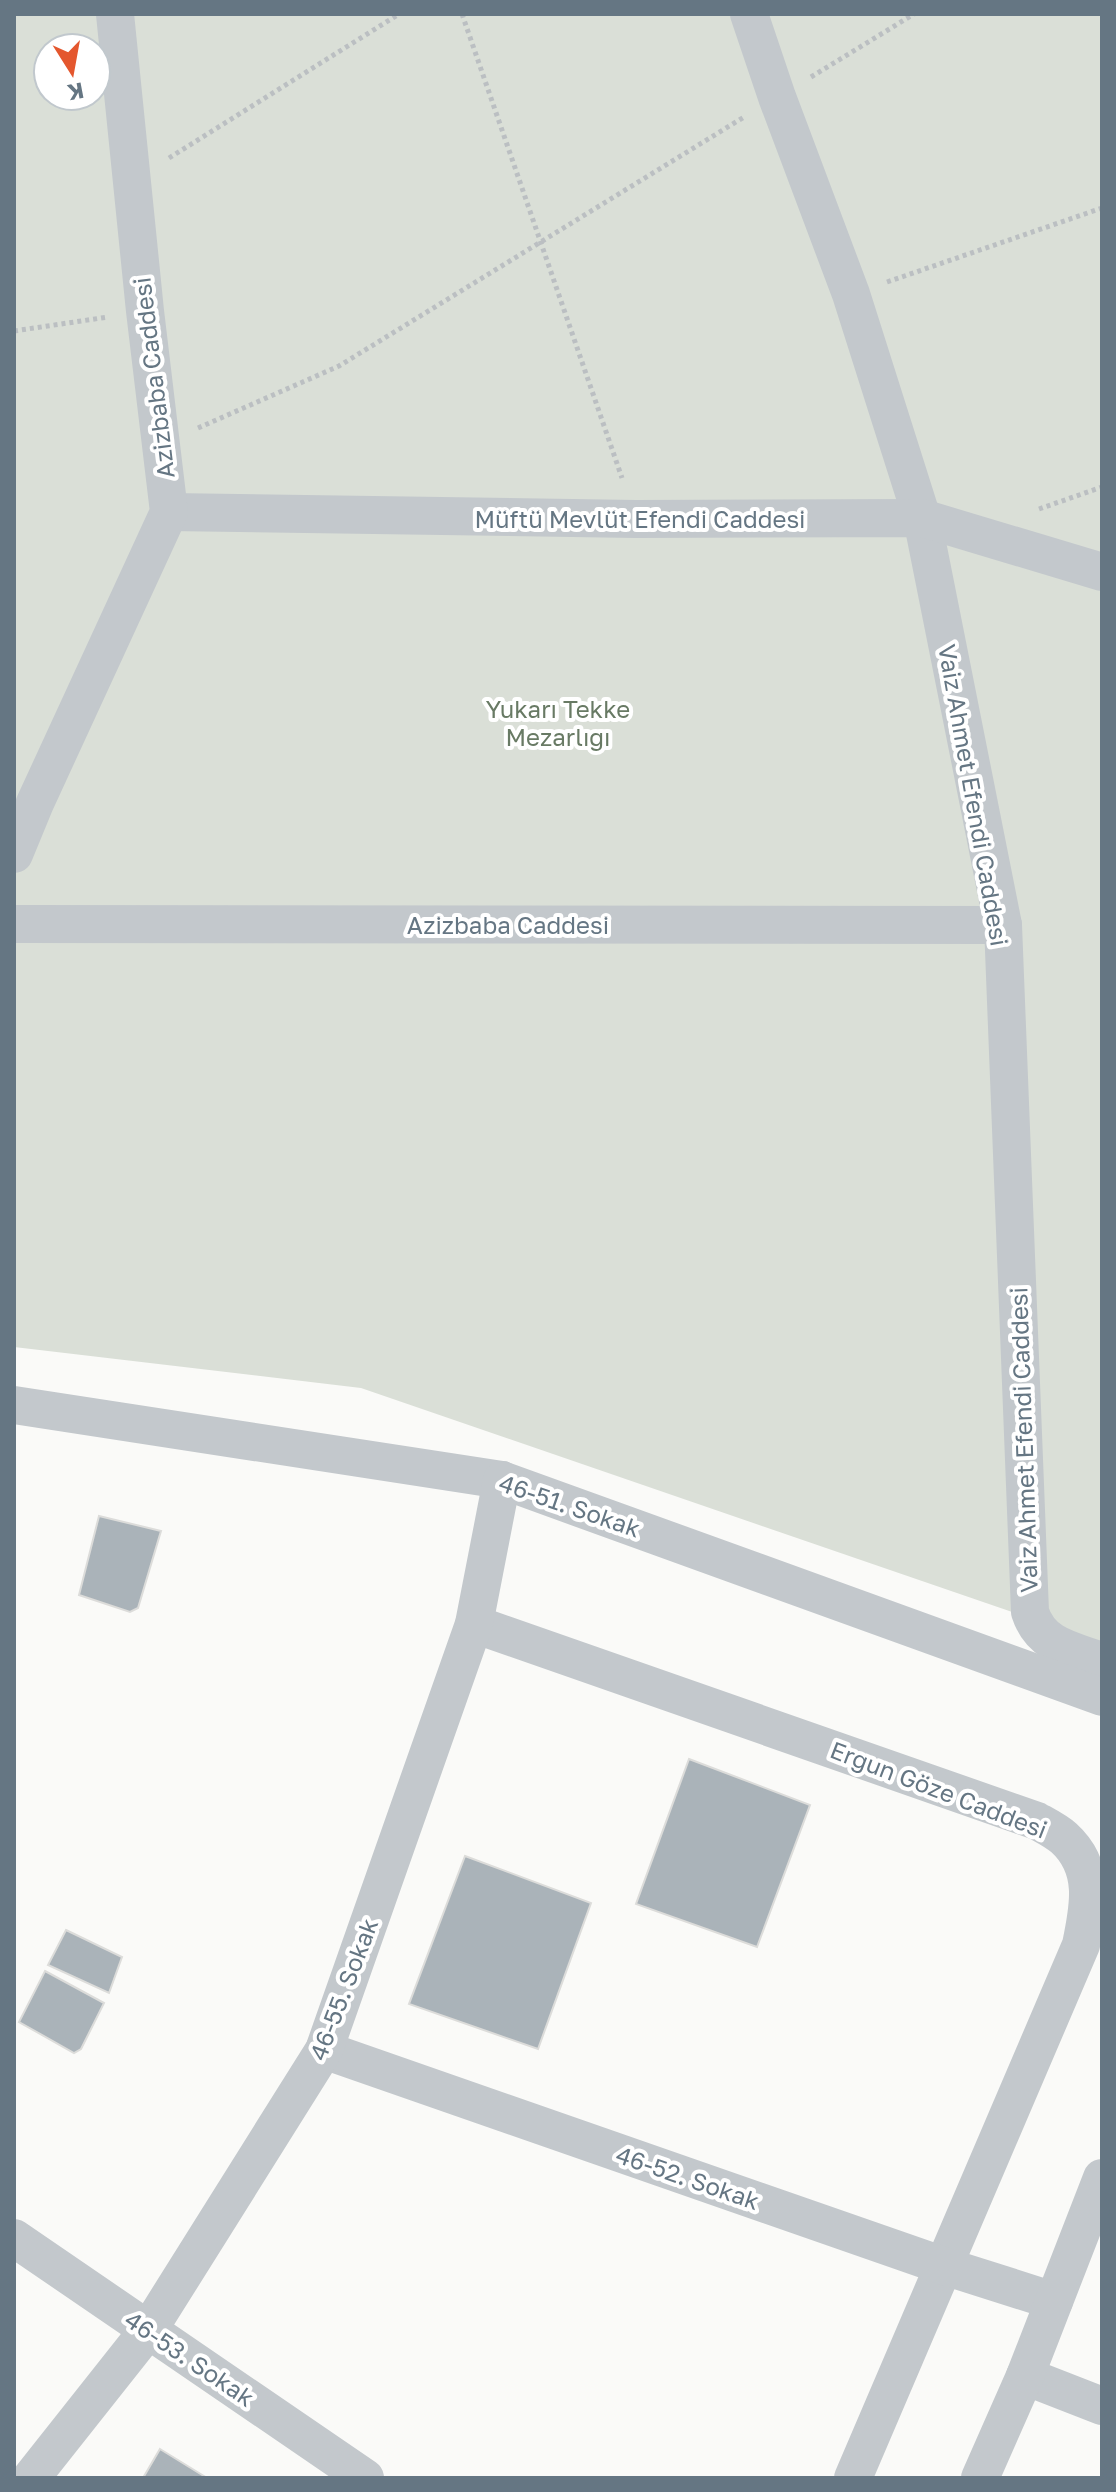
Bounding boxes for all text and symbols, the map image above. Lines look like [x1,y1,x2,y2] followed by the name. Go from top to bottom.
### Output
[32,32,112,112] north arrow
[65,77,86,107] text: K
[126,276,180,480] street label: Azizbaba Caddesi
[474,504,806,533] street label: Müftü Mevlüt Efendi Caddesi
[933,642,1015,948] street label: Vaiz Ahmet Efendi Caddesi
[486,694,630,751] park label: Yukarı Tekke Mezarlığı
[407,910,609,939] street label: Azizbaba Caddesi
[1003,1287,1043,1593] street label: Vaiz Ahmet Efendi Caddesi
[496,1467,644,1543] street label: 46-51. Sokak
[827,1734,1051,1844] street label: Ergun Göze Caddesi
[303,1914,383,2064] street label: 46-55. Sokak
[613,2139,763,2215] street label: 46-52. Sokak
[120,2304,260,2412] street label: 46-53. Sokak

